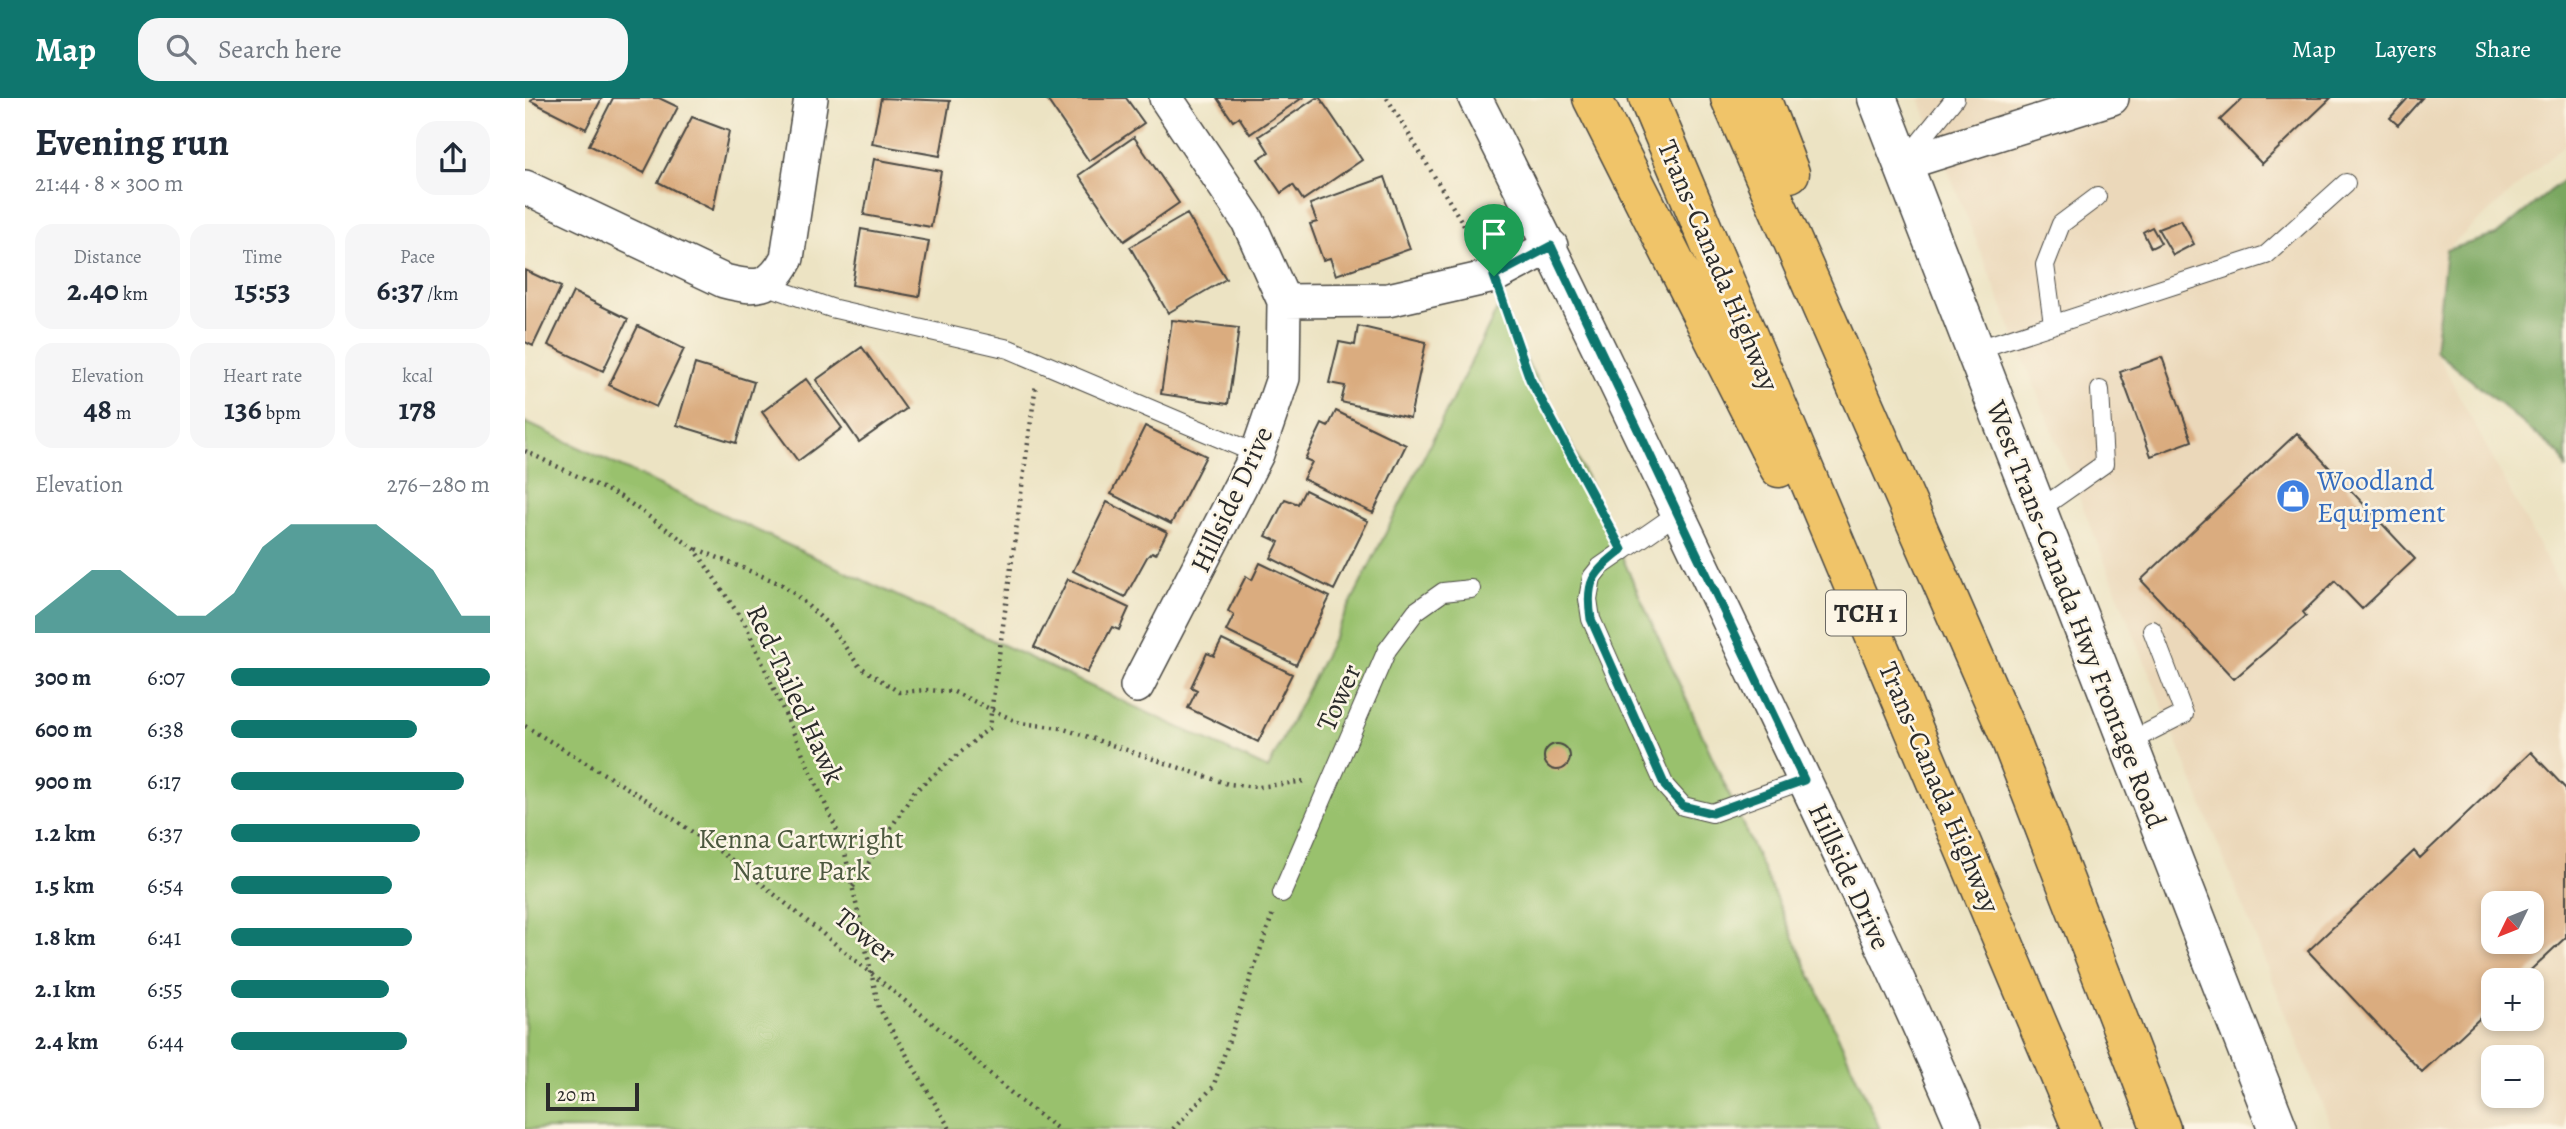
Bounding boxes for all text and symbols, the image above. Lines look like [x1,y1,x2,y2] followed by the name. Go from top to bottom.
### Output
[138,18,628,81] search box
[35,27,96,72] text: Map
[162,30,200,68] icon: search
[218,32,342,67] text: Search here
[2292,33,2336,65] text: Map
[2374,33,2437,65] text: Layers
[2475,33,2531,65] text: Share
[35,116,229,168] text: Evening run
[416,121,490,195] button: share
[1648,134,1788,397] street label: Trans-Canada Highway
[35,168,183,199] text: 21:44 · 8 × 300 m
[1464,204,1524,276] pin
[1475,215,1513,253] icon: arrive
[73,244,142,270] text: Distance
[243,244,282,270] text: Time
[400,244,435,270] text: Pace
[67,270,119,310] text: 2.40
[234,270,291,310] text: 15:53
[376,270,423,310] text: 6:37
[119,281,148,307] text: km
[423,281,459,307] text: /km
[71,363,144,389] text: Elevation
[223,363,302,389] text: Heart rate
[402,363,433,389] text: kcal
[83,389,112,429] text: 48
[224,389,262,429] text: 136
[399,389,436,429] text: 178
[1977,394,2176,834] street label: West Trans-Canada Hwy Frontage Road
[112,400,132,426] text: m
[262,400,301,426] text: bpm
[1181,420,1282,579] street label: Hillside Drive
[2316,462,2446,532] place label: Woodland Equipment
[35,469,123,500] text: Elevation
[387,469,490,500] text: 276–280 m
[2274,477,2312,515] shop icon: Woodland Equipment
[1826,590,1906,636] road number: TCH 1
[737,598,853,790] street label: Red-Tailed Hawk
[1869,656,2009,919] street label: Trans-Canada Highway
[1307,658,1371,737] street label: Tower
[35,662,91,693] text: 300 m
[147,662,185,693] text: 6:07
[35,714,92,745] text: 600 m
[147,714,184,745] text: 6:38
[35,766,92,797] text: 900 m
[147,766,181,797] text: 6:17
[1799,797,1900,956] street label: Hillside Drive
[35,818,96,849] text: 1.2 km
[147,818,182,849] text: 6:37
[698,820,904,890] park label: Kenna Cartwright Nature Park
[35,870,95,901] text: 1.5 km
[147,870,183,901] text: 6:54
[2481,891,2545,954] north arrow
[2481,891,2544,1108] map controls
[826,899,905,973] street label: Tower
[35,922,96,953] text: 1.8 km
[147,922,181,953] text: 6:41
[2481,968,2544,1031] button: +
[35,974,96,1005] text: 2.1 km
[147,974,183,1005] text: 6:55
[35,1026,98,1057] text: 2.4 km
[147,1026,184,1057] text: 6:44
[2481,1045,2544,1108] button: −
[546,1080,639,1112] scale bar
[557,1082,596,1108] text: 20 m

